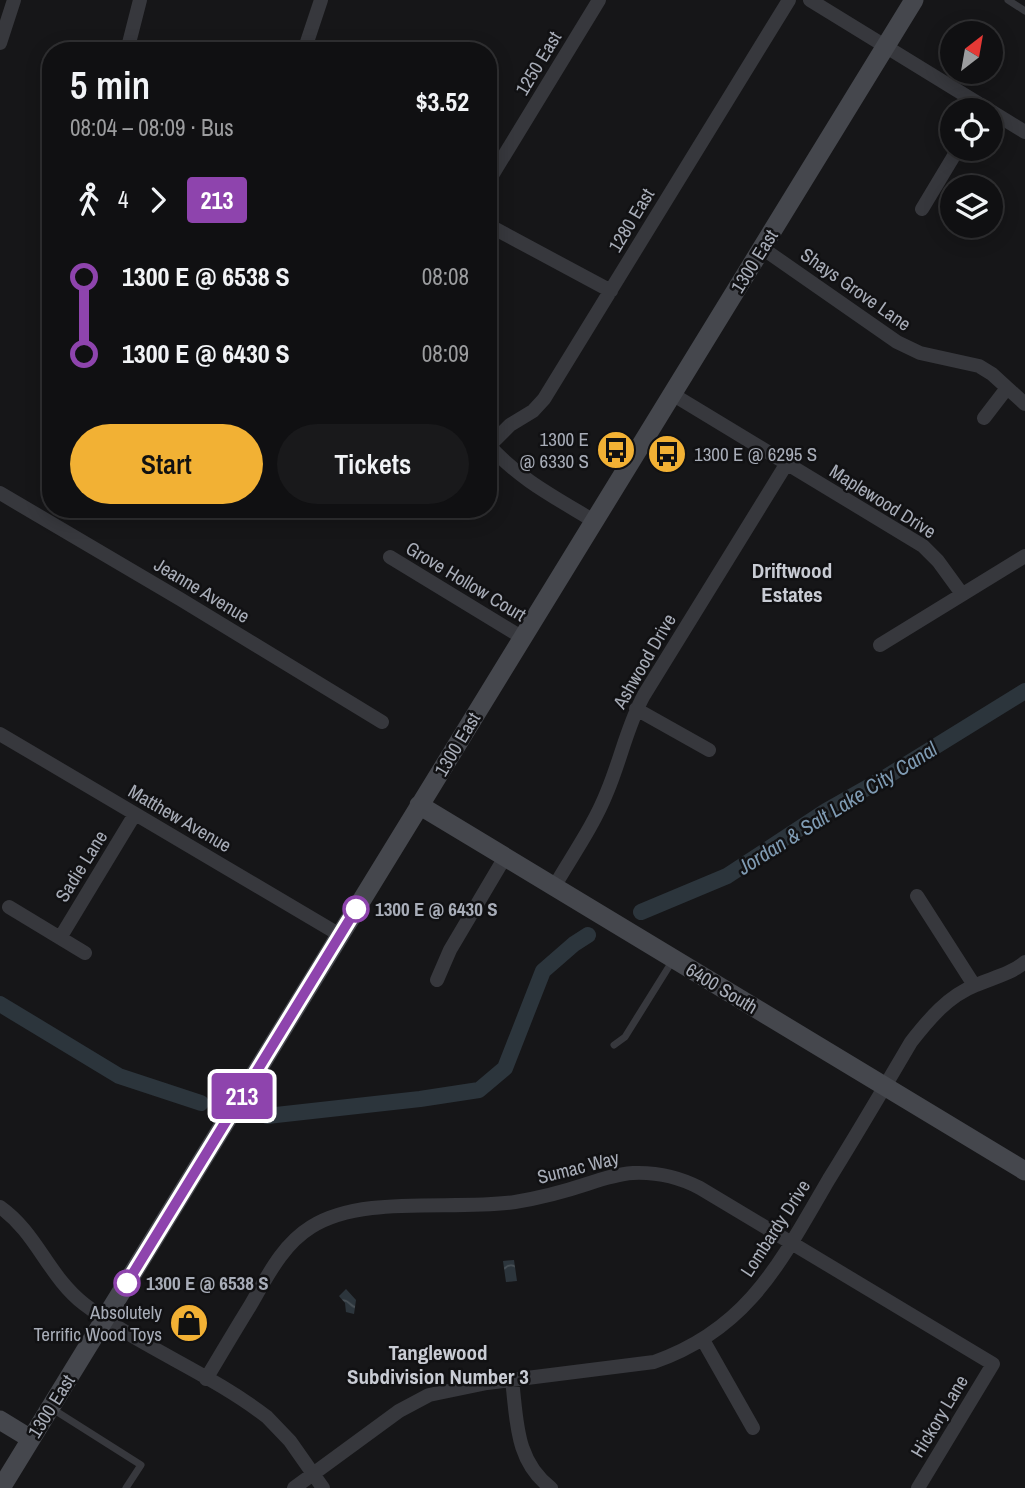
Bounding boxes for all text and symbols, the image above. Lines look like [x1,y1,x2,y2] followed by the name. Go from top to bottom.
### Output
[940,21,1003,84] north arrow
[940,21,1003,238] map controls
[509,26,568,100] street label: 1250 East
[70,60,150,111] text: 5 min
[416,84,469,119] text: $3.52
[940,98,1003,161] button: locate
[70,112,234,143] text: 08:04 – 08:09 · Bus
[940,175,1003,238] button: layers
[70,181,108,219] icon: walk
[139,181,177,219] icon: forward
[602,183,661,257] street label: 1280 East
[118,184,129,215] text: 4
[201,184,233,216] text: 213
[724,224,784,298] street label: 1300 East
[796,241,916,337] street label: Shays Grove Lane
[122,259,290,294] text: 1300 E @ 6538 S
[422,261,469,292] text: 08:08
[122,336,290,371] text: 1300 E @ 6430 S
[422,338,469,369] text: 08:09
[70,424,263,504] button: Start
[277,424,469,504] button: Tickets
[519,426,589,474] place label: 1300 E @ 6330 S
[595,429,637,471] bus stop icon: 1300 E @ 6330 S
[646,433,688,475] bus stop icon: 1300 E @ 6295 S
[694,441,817,467] place label: 1300 E @ 6295 S
[825,458,941,544] street label: Maplewood Drive
[401,535,532,627] street label: Grove Hollow Court
[149,551,255,629] street label: Jeanne Avenue
[752,556,832,609] district label: Driftwood Estates
[606,609,682,714] street label: Ashwood Drive
[428,707,487,781] street label: 1300 East
[731,734,943,882] water label: Jordan & Salt Lake City Canal
[124,778,236,858] street label: Matthew Avenue
[49,825,113,907] street label: Sadie Lane
[343,896,369,922] marker: 1300 E @ 6430 S
[375,896,498,922] place label: 1300 E @ 6430 S
[681,956,763,1020] street label: 6400 South
[202,1073,282,1119] line badge: 213
[226,1080,258,1112] text: 213
[534,1144,622,1190] street label: Sumac Way
[734,1174,816,1282] street label: Lombardy Drive
[114,1270,140,1296] marker: 1300 E @ 6538 S
[146,1270,269,1296] place label: 1300 E @ 6538 S
[34,1299,162,1347] place label: Absolutely Terrific Wood Toys
[168,1302,210,1344] shop icon: Absolutely Terrific Wood Toys
[347,1338,529,1391] district label: Tanglewood Subdivision Number 3
[21,1369,81,1443] street label: 1300 East
[904,1370,974,1462] street label: Hickory Lane

